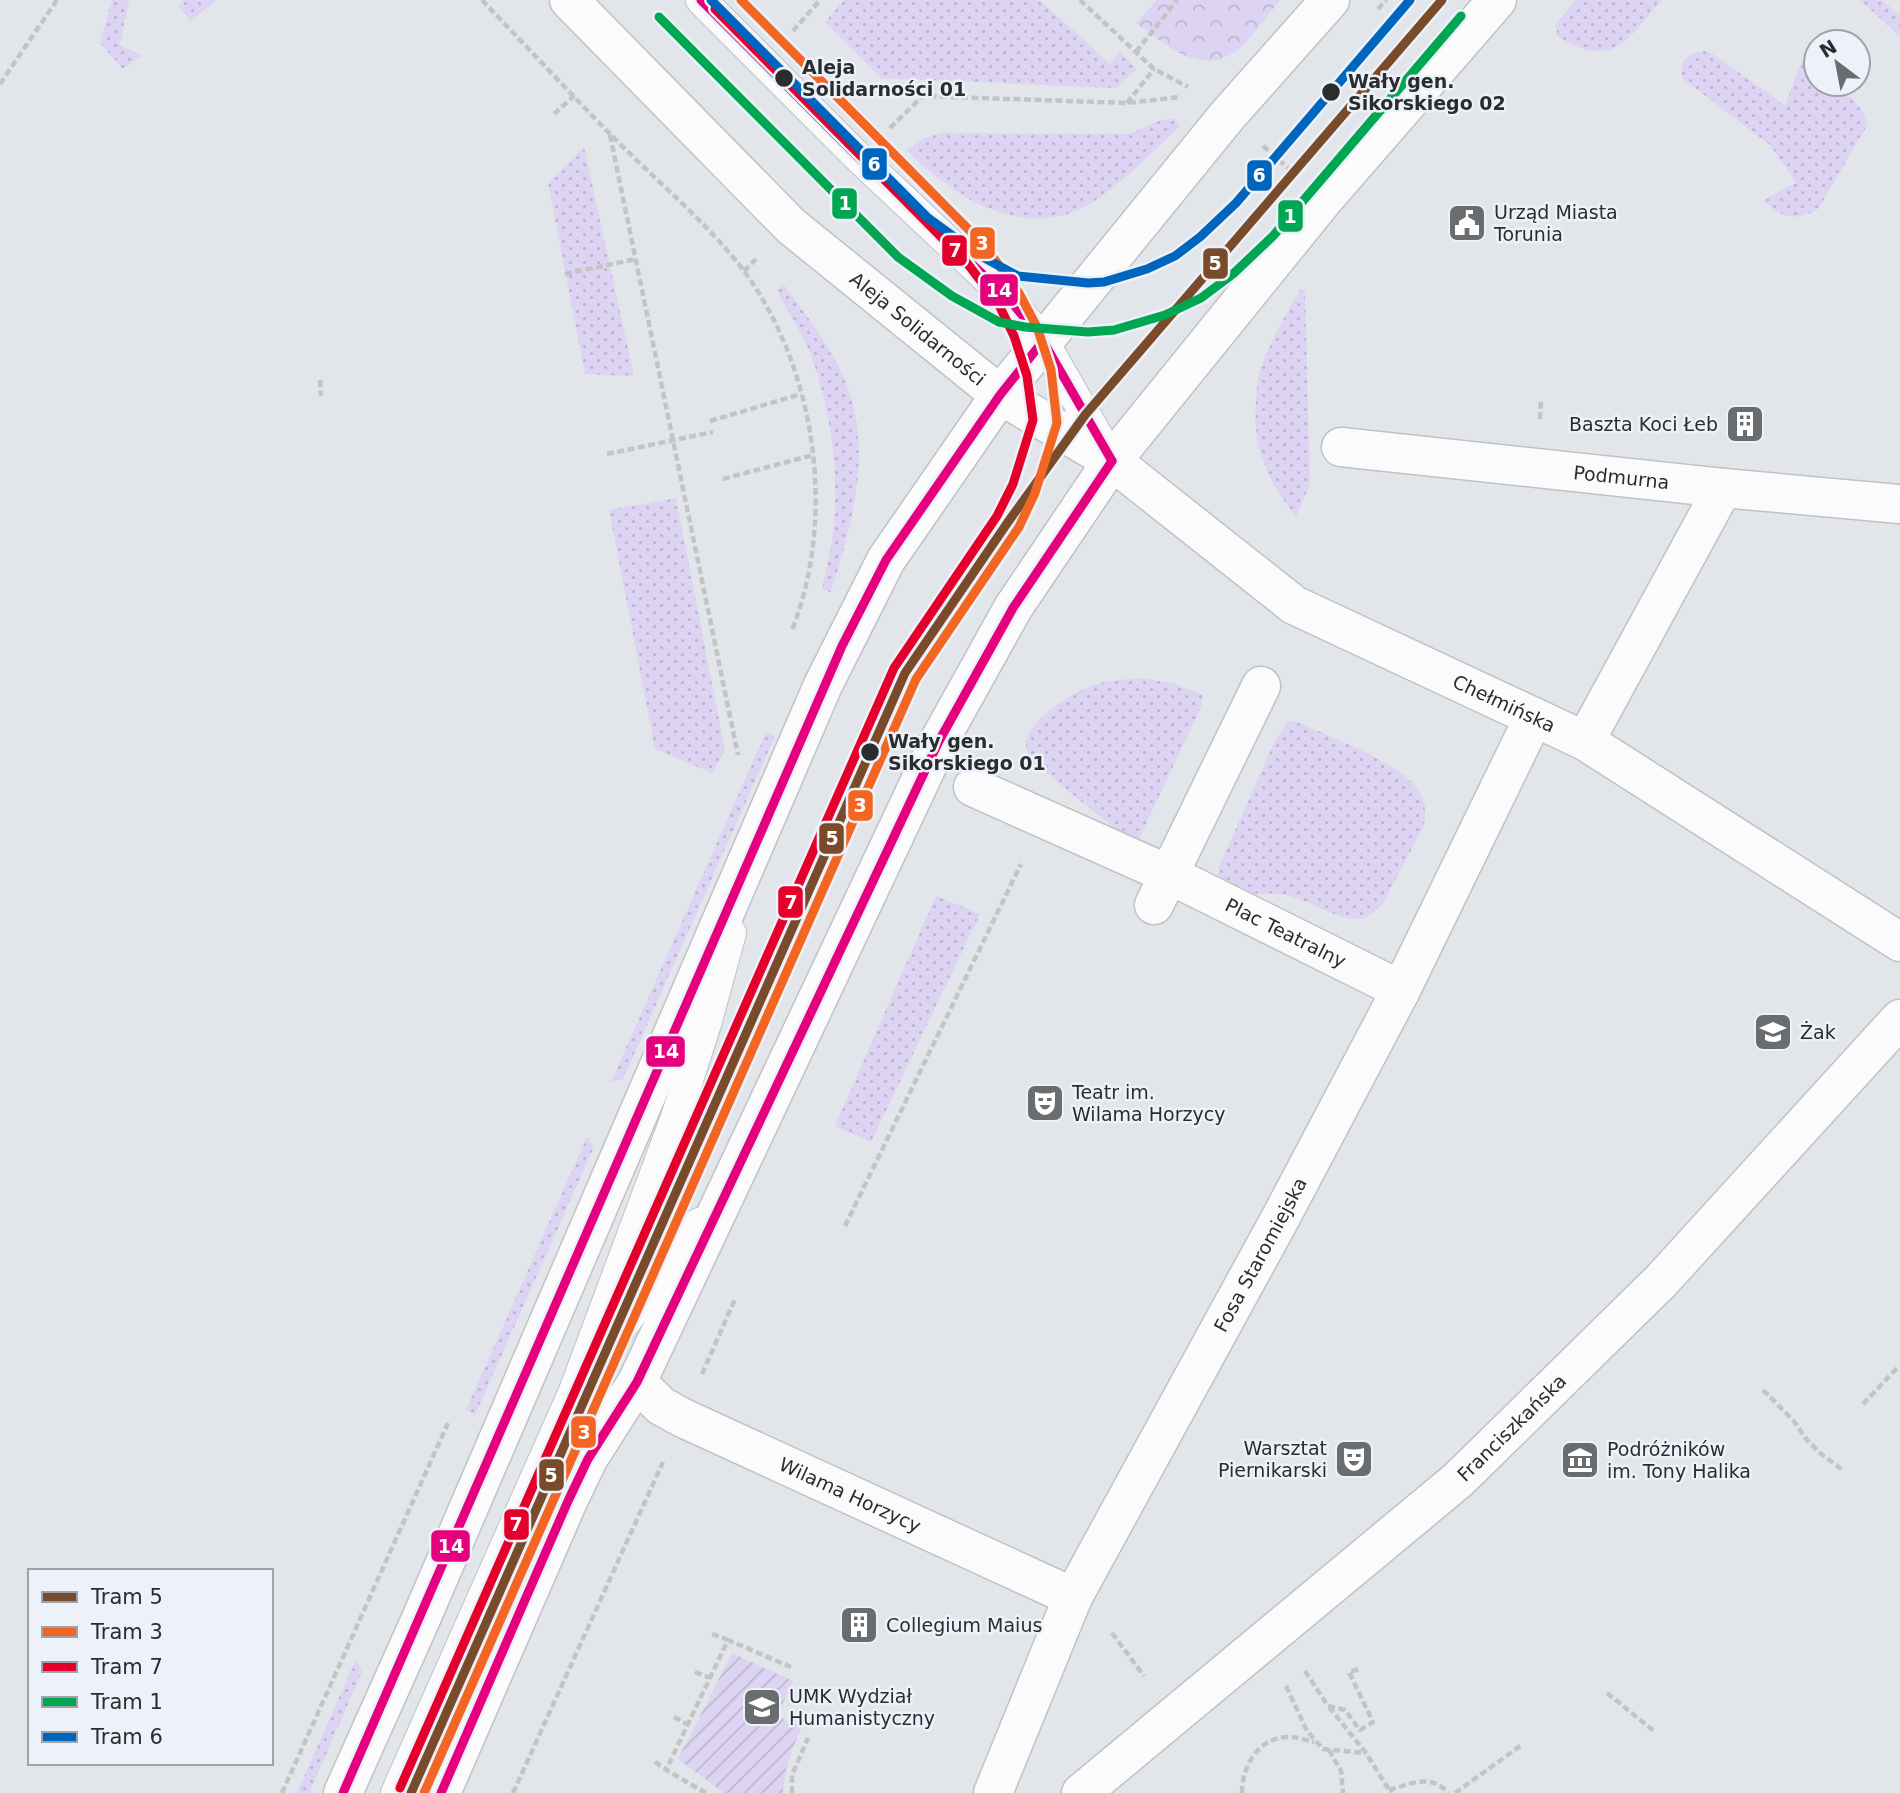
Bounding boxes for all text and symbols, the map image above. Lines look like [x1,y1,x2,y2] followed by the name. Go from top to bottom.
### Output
[1802,28,1872,98] north arrow
[1815,35,1841,62] text: N
[802,56,966,100] place label: Aleja Solidarności 01
[773,67,795,89] marker: Aleja Solidarności 01
[1348,70,1506,114] place label: Wały gen. Sikorskiego 02
[1320,81,1342,103] marker: Wały gen. Sikorskiego 02
[861,147,888,181] line badge: 6
[867,153,881,175] text: 6
[1246,159,1273,192] line badge: 6
[1252,164,1266,186] text: 6
[831,187,858,220] line badge: 1
[838,192,852,214] text: 1
[1277,199,1304,233] line badge: 1
[1493,201,1618,245] place label: Urząd Miasta Torunia
[1446,202,1488,244] public building icon: Urząd Miasta Torunia
[1283,205,1297,227] text: 1
[969,226,996,260] line badge: 3
[975,232,989,254] text: 3
[941,234,968,267] line badge: 7
[948,239,962,261] text: 7
[1202,247,1229,280] line badge: 5
[1208,252,1222,274] text: 5
[846,267,990,390] street label: Aleja Solidarności
[979,273,1019,307] line badge: 14
[986,279,1012,301] text: 14
[1724,403,1766,445] building icon: Baszta Koci Łeb
[1569,413,1718,435] place label: Baszta Koci Łeb
[1572,461,1670,493] street label: Podmurna
[1449,670,1559,737] street label: Chełmińska
[888,730,1046,774] place label: Wały gen. Sikorskiego 01
[859,741,881,763] marker: Wały gen. Sikorskiego 01
[847,789,874,822] line badge: 3
[853,794,867,816] text: 3
[818,822,845,855] line badge: 5
[825,827,839,849] text: 5
[777,885,804,919] line badge: 7
[784,891,798,913] text: 7
[1222,893,1350,972] street label: Plac Teatralny
[1752,1011,1794,1053] school or university icon: Żak
[1800,1021,1836,1043] place label: Żak
[645,1035,686,1068] line badge: 14
[653,1040,679,1062] text: 14
[1071,1081,1225,1125] place label: Teatr im. Wilama Horzycy
[1024,1082,1066,1124] theatre icon: Teatr im. Wilama Horzycy
[1209,1173,1311,1336] street label: Fosa Staromiejska
[1453,1369,1570,1486] street label: Franciszkańska
[570,1415,597,1449] line badge: 3
[577,1421,591,1443] text: 3
[1218,1437,1327,1481] place label: Warsztat Piernikarski
[1333,1438,1375,1480] theatre icon: Warsztat Piernikarski
[1607,1438,1751,1482] place label: Podróżników im. Tony Halika
[1559,1439,1601,1481] museum icon: Podróżników im. Tony Halika
[776,1453,925,1537] street label: Wilama Horzycy
[538,1458,565,1492] line badge: 5
[544,1464,558,1486] text: 5
[503,1508,530,1541] line badge: 7
[509,1513,523,1535] text: 7
[430,1529,471,1563] line badge: 14
[438,1535,464,1557] text: 14
[28,1569,273,1765] legend
[90,1585,163,1609] text: Tram 5
[838,1604,880,1646] building icon: Collegium Maius
[886,1614,1042,1636] place label: Collegium Maius
[90,1620,163,1644] text: Tram 3
[90,1655,163,1679] text: Tram 7
[789,1685,935,1729] place label: UMK Wydział Humanistyczny
[741,1686,783,1728] school or university icon: UMK Wydział Humanistyczny
[90,1690,163,1714] text: Tram 1
[90,1725,163,1749] text: Tram 6

